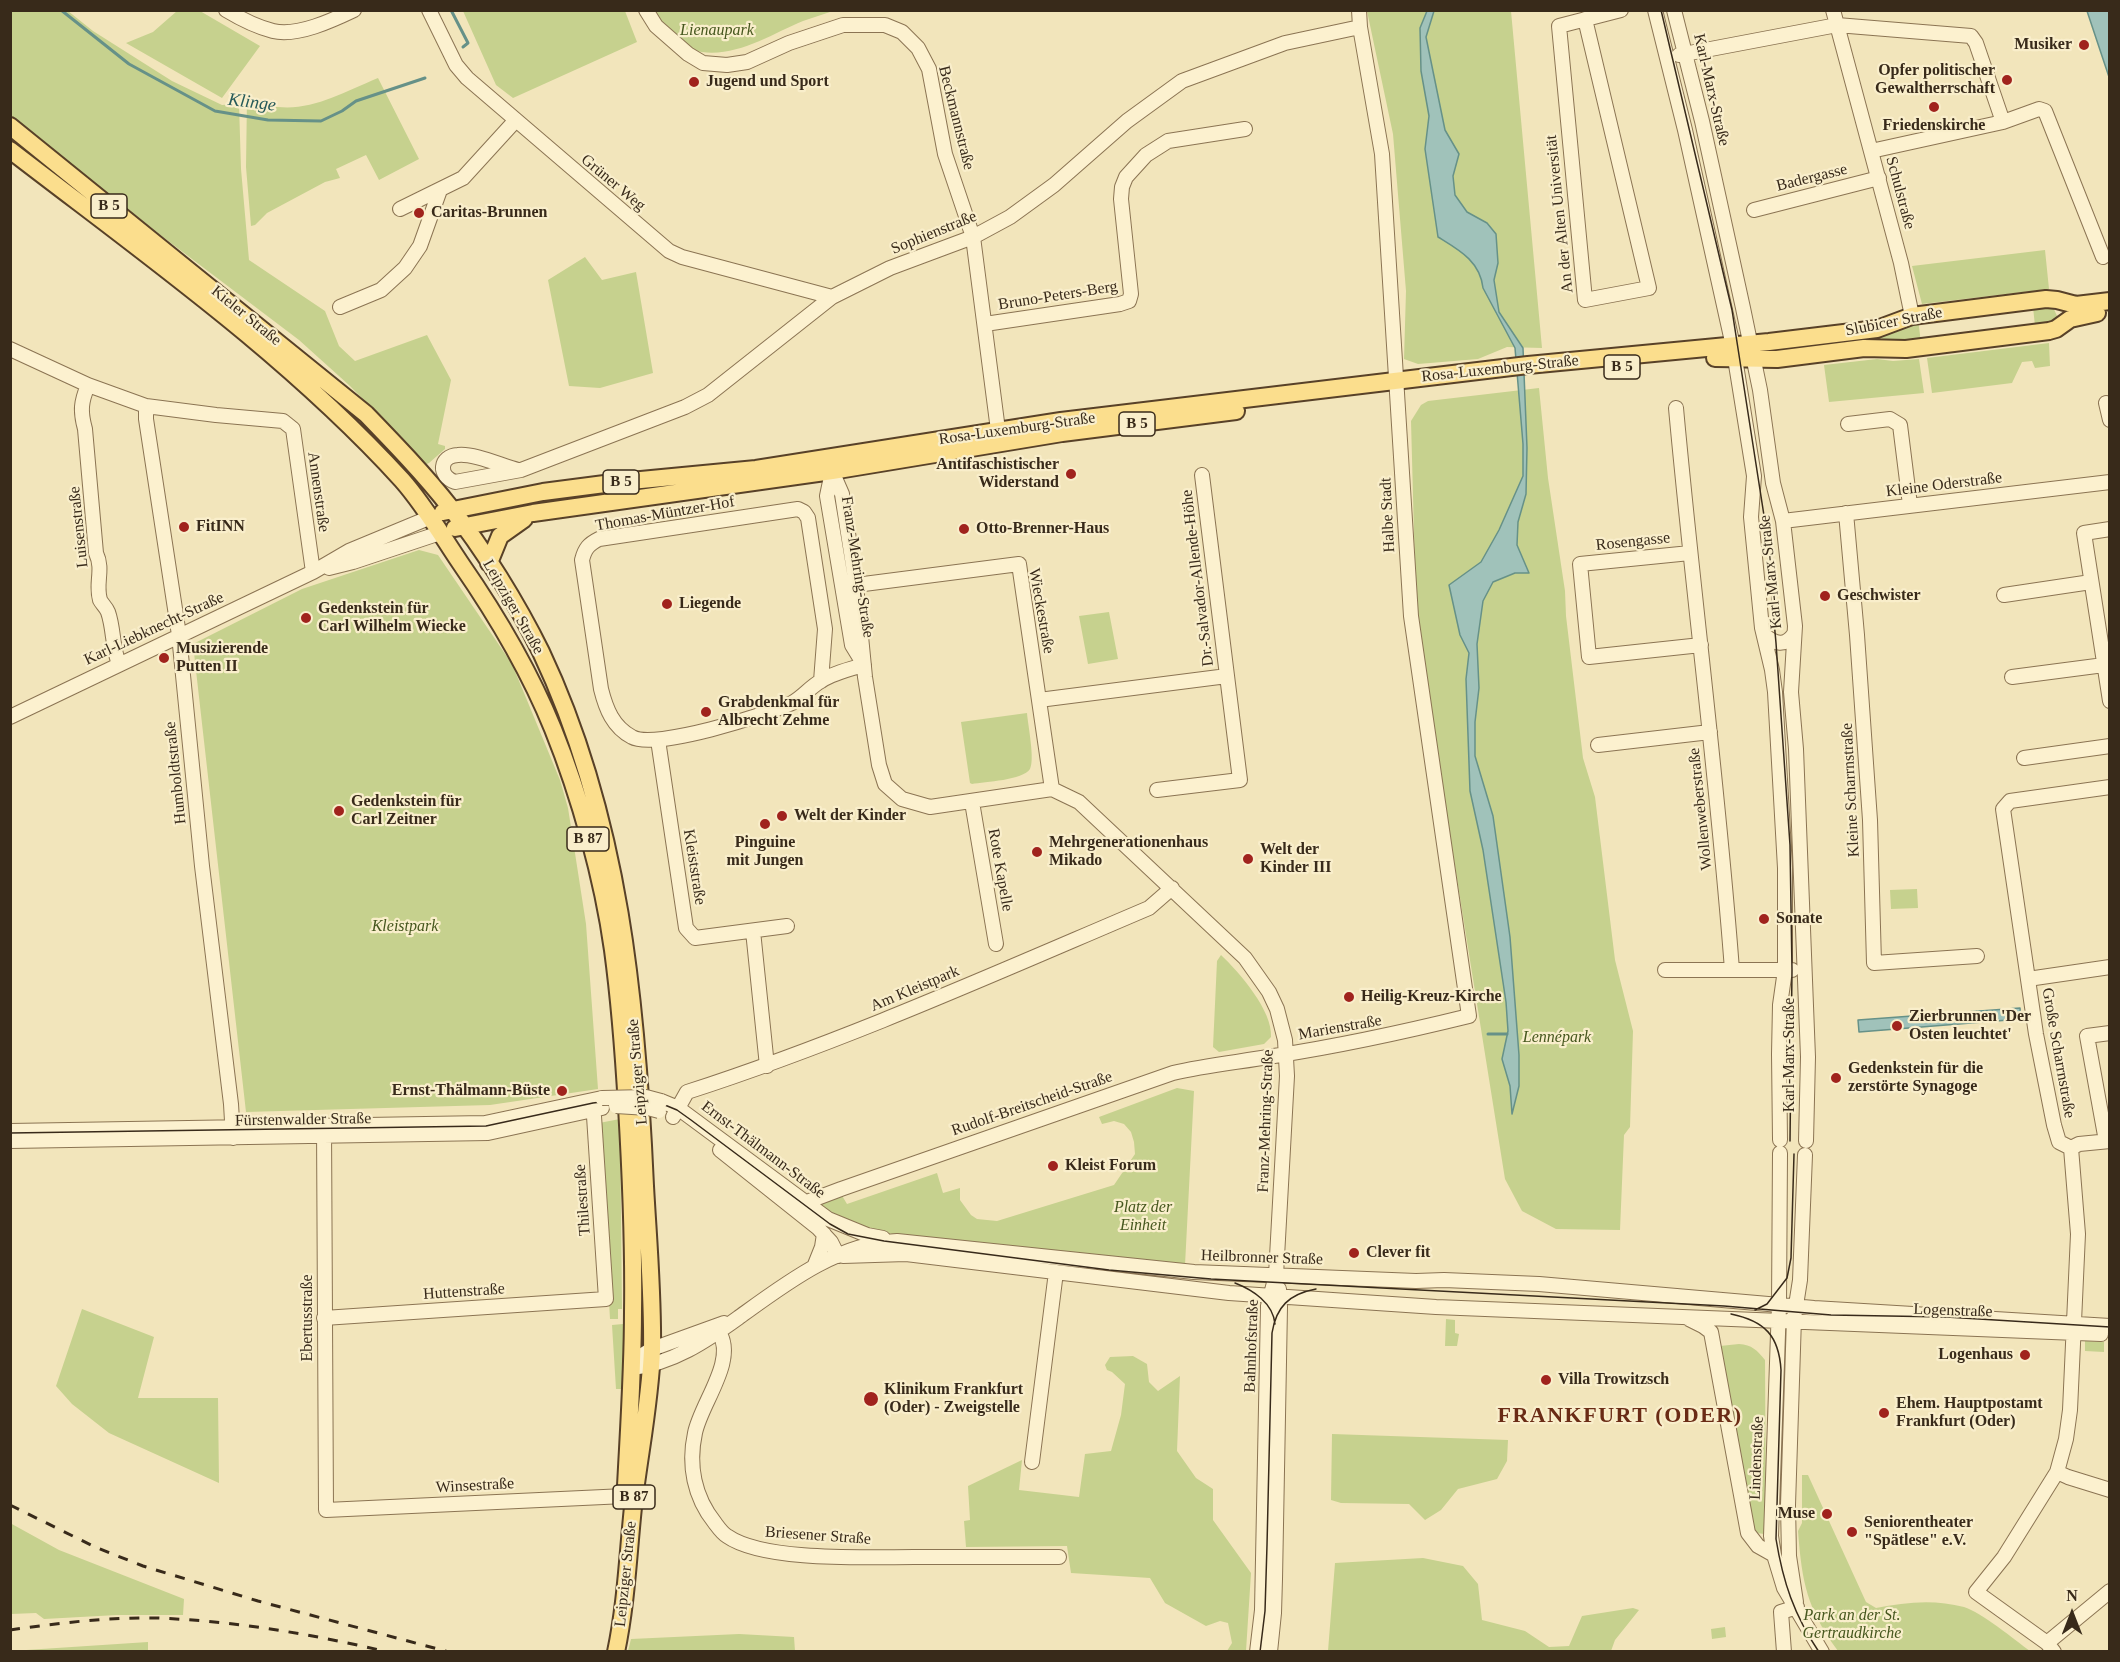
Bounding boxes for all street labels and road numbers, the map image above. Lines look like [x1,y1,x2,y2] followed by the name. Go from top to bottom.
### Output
[1689,32,1733,148] street label: Karl-Marx-Straße
[934,64,978,172] street label: Beckmannstraße
[1542,134,1578,294] street label: An der Alten Universität
[577,151,649,215] street label: Grüner Weg
[1881,154,1919,232] street label: Schulstraße
[1774,160,1850,196] street label: Badergasse
[91,194,127,218] road number: B 5
[888,207,980,259] street label: Sophienstraße
[997,277,1119,315] street label: Bruno-Peters-Berg
[207,282,285,350] street label: Kieler Straße
[1844,303,1944,341] street label: Slubicer Straße
[1420,351,1580,387] street label: Rosa-Luxemburg-Straße
[1604,355,1640,379] road number: B 5
[937,409,1097,449] street label: Rosa-Luxemburg-Straße
[1119,412,1155,436] road number: B 5
[303,451,333,533] street label: Annenstraße
[1885,468,2003,502] street label: Kleine Oderstraße
[603,470,639,494] road number: B 5
[1376,477,1400,553] street label: Halbe Stadt
[65,485,93,569] street label: Luisenstraße
[1178,489,1218,667] street label: Dr.-Salvador-Allende-Höhe
[594,492,736,536] street label: Thomas-Müntzer-Hof
[836,495,878,639] street label: Franz-Mehring-Straße
[1755,514,1787,630] street label: Karl-Marx-Straße
[1595,529,1671,555] street label: Rosengasse
[478,556,548,658] street label: Leipziger Straße
[1024,567,1058,655] street label: Wieckestraße
[81,588,227,670] street label: Karl-Liebknecht-Straße
[161,721,191,825] street label: Humboldtstraße
[1838,722,1864,858] street label: Kleine Scharrnstraße
[1685,747,1717,871] street label: Wollenweberstraße
[567,827,609,851] road number: B 87
[983,827,1017,913] street label: Rote Kapelle
[679,828,709,906] street label: Kleiststraße
[868,962,962,1016] street label: Am Kleistpark
[2037,986,2079,1120] street label: Große Scharrnstraße
[1780,998,1800,1112] street label: Karl-Marx-Straße
[1297,1011,1383,1045] street label: Marienstraße
[624,1018,652,1126] street label: Leipziger Straße
[1254,1049,1278,1193] street label: Franz-Mehring-Straße
[949,1067,1115,1141] street label: Rudolf-Breitscheid-Straße
[697,1097,829,1203] street label: Ernst-Thälmann-Straße
[235,1109,371,1131] street label: Fürstenwalder Straße
[571,1163,595,1237] street label: Thilestraße
[1201,1246,1323,1270] street label: Heilbronner Straße
[298,1274,318,1362] street label: Ebertusstraße
[423,1280,505,1304] street label: Huttenstraße
[1241,1299,1263,1393] street label: Bahnhofstraße
[1913,1300,1993,1322] street label: Logenstraße
[1746,1416,1768,1500] street label: Lindenstraße
[435,1474,515,1498] street label: Winsestraße
[613,1485,655,1509] road number: B 87
[611,1520,641,1628] street label: Leipziger Straße
[764,1523,872,1549] street label: Briesener Straße

